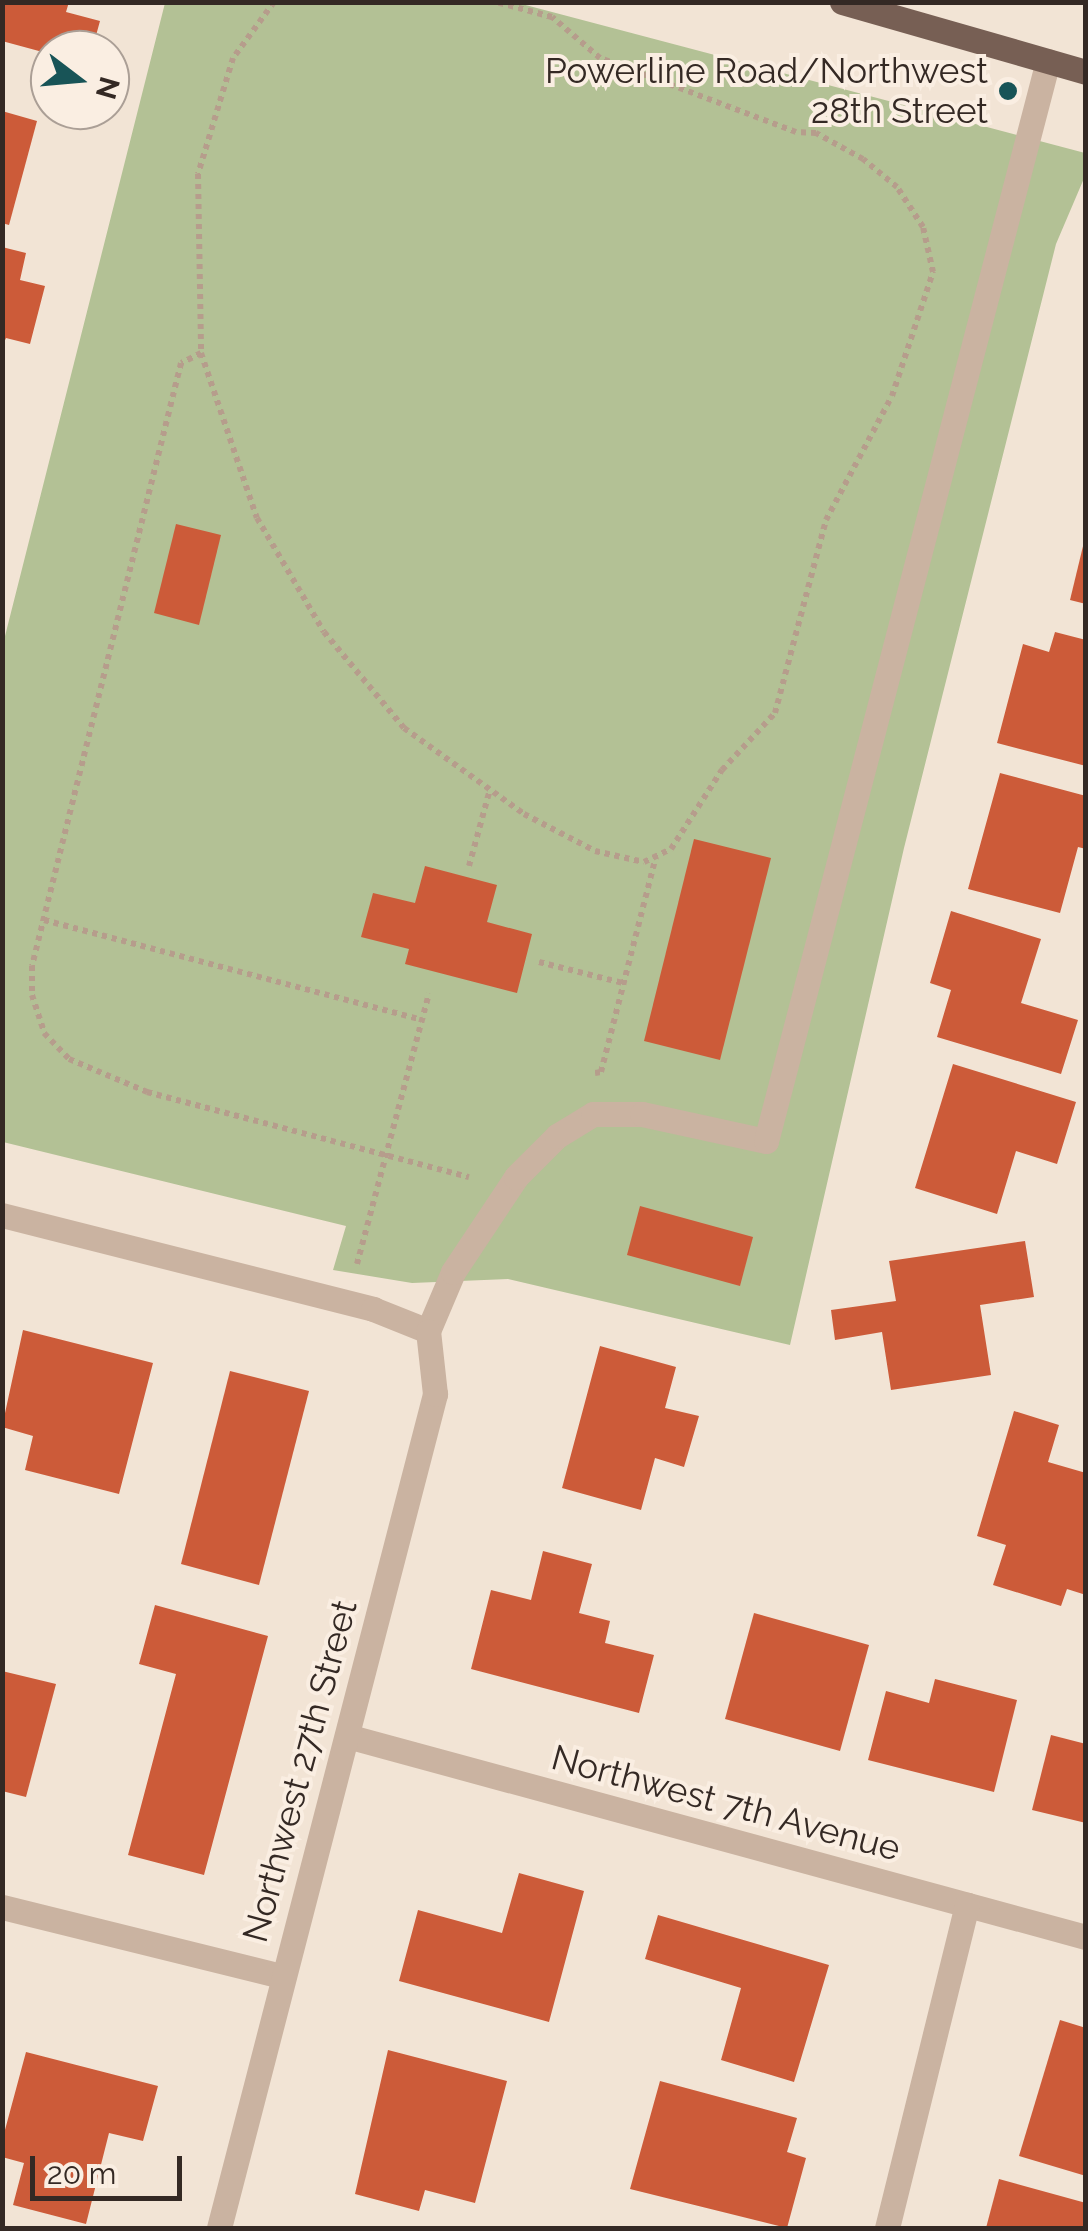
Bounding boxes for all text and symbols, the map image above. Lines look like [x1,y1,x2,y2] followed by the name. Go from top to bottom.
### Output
[30,30,130,130] north arrow
[545,50,988,132] place label: Powerline Road/Northwest 28th Street
[89,73,126,103] text: N
[997,80,1019,102] marker: Powerline Road/Northwest 28th Street
[234,1595,366,1947] street label: Northwest 27th Street
[547,1736,905,1870] street label: Northwest 7th Avenue
[35,2136,188,2198] scale bar
[47,2156,116,2191] text: 20 m

